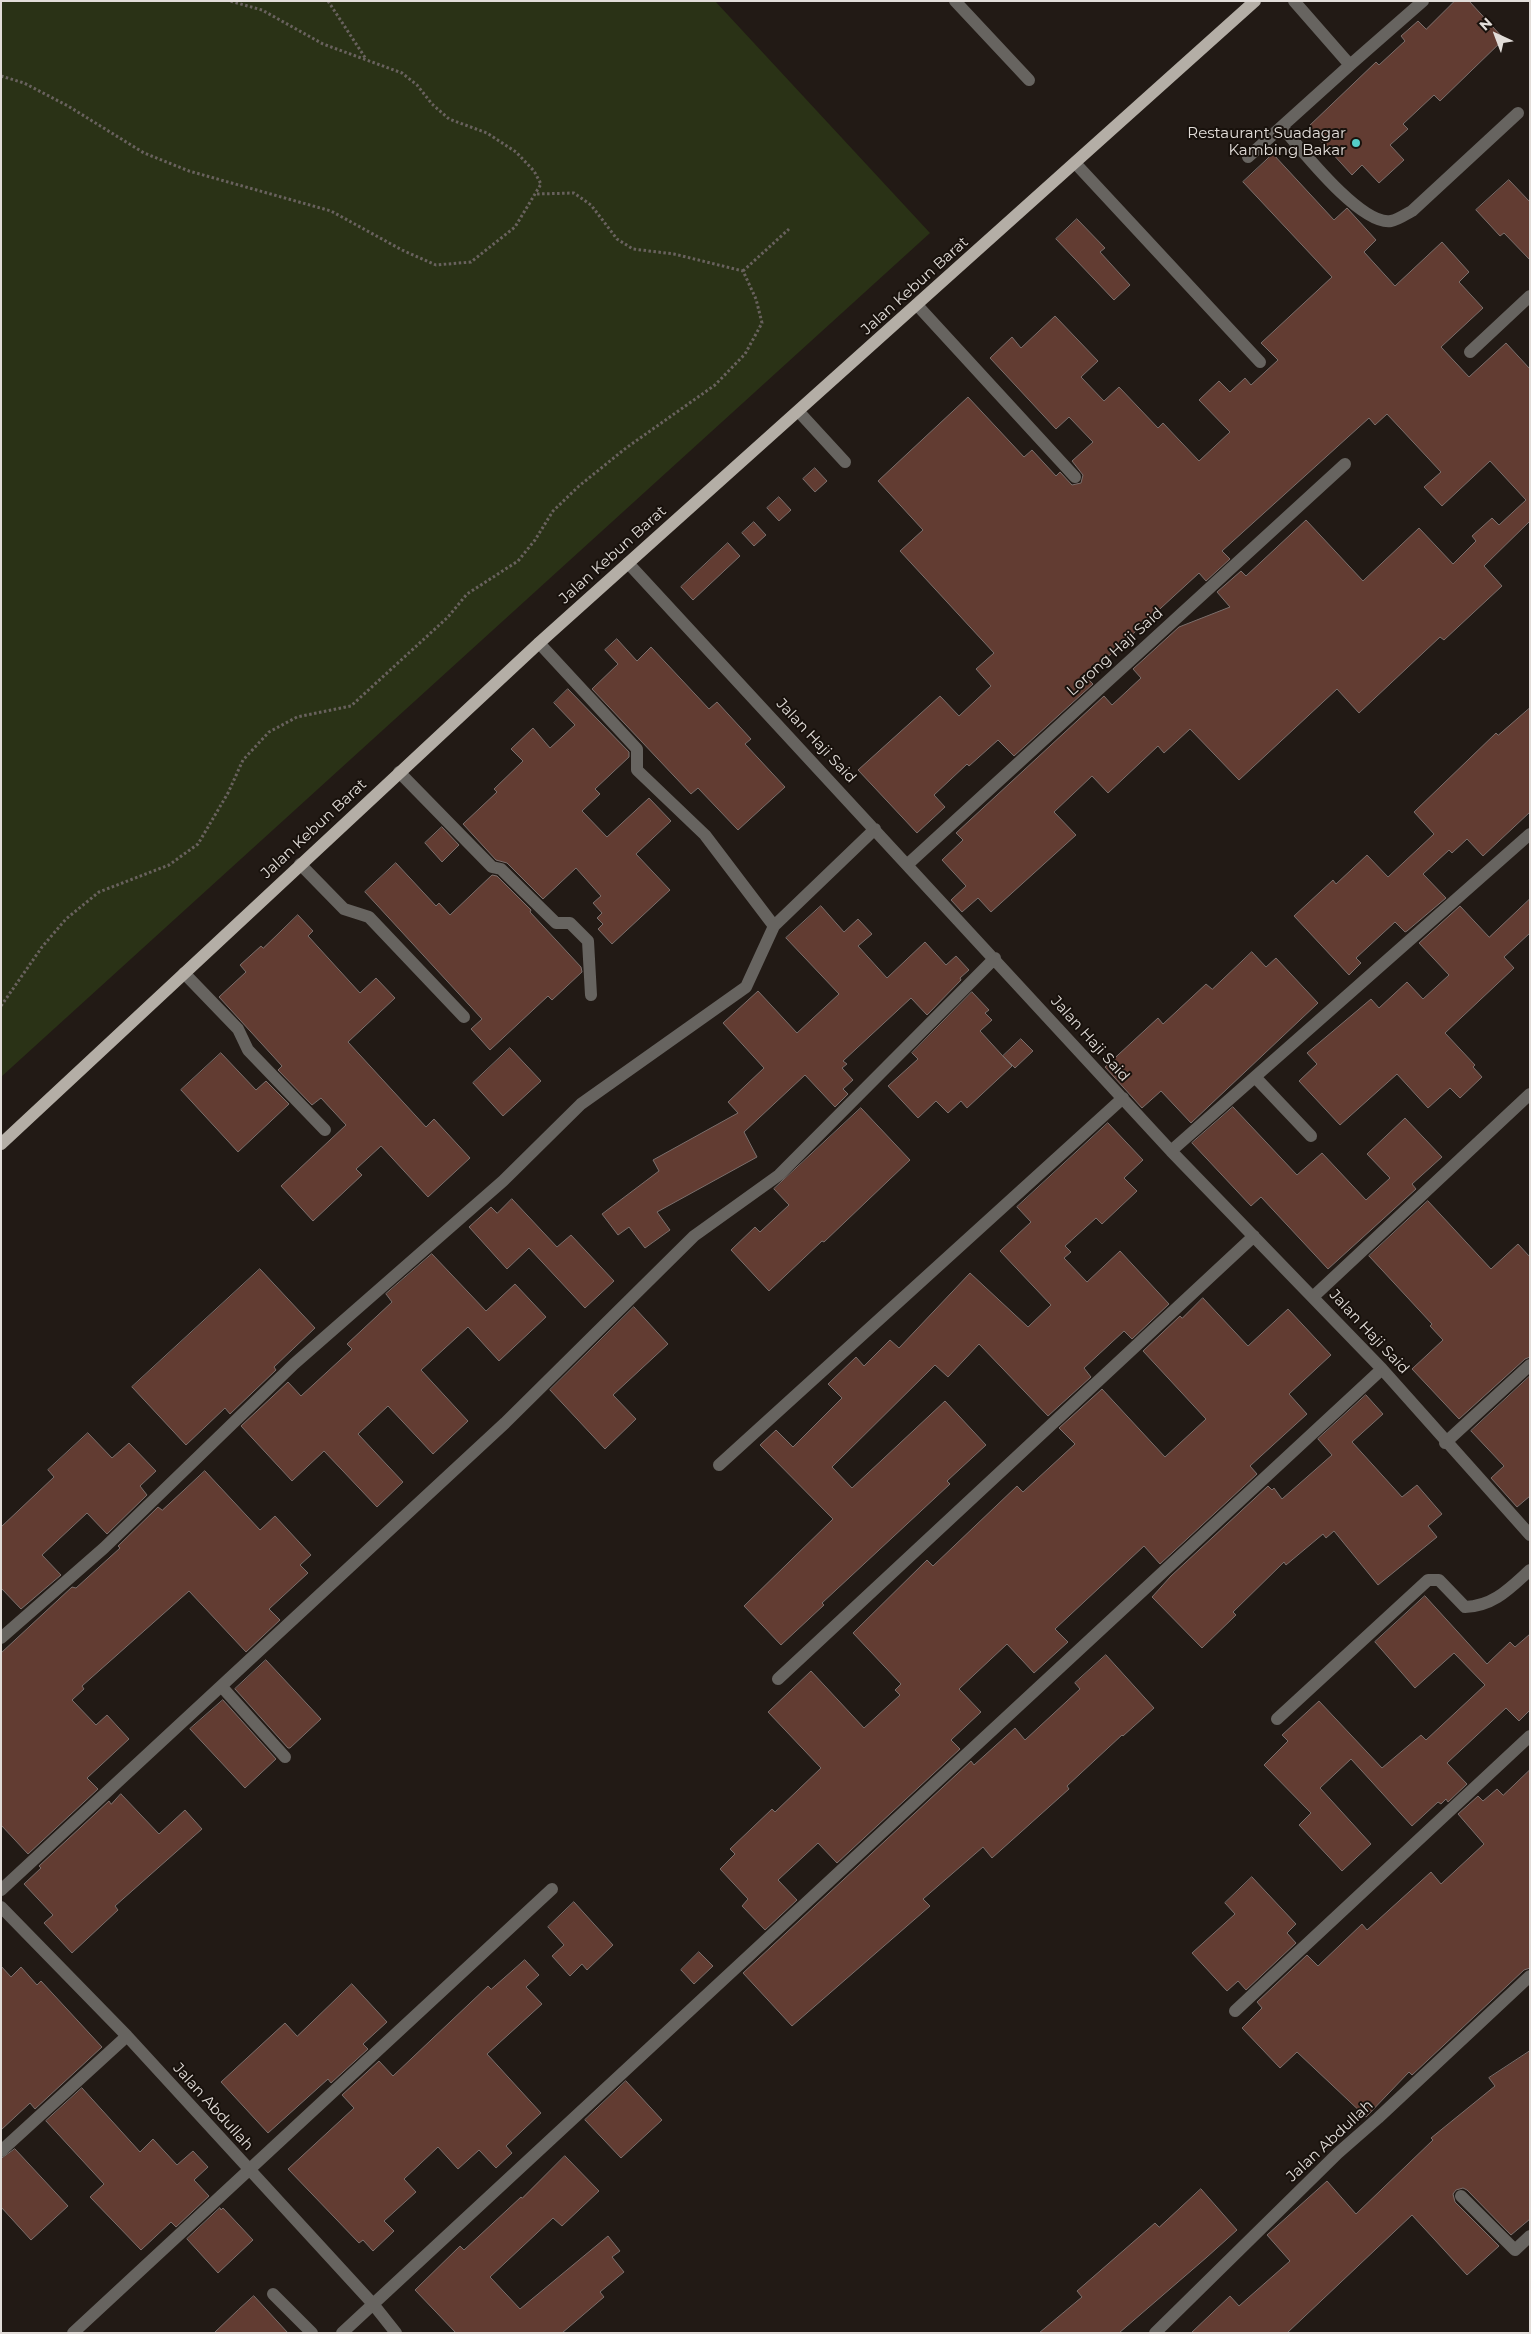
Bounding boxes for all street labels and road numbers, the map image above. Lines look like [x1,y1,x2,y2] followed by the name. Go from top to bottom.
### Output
[858,233,972,339] street label: Jalan Kebun Barat
[556,502,670,608] street label: Jalan Kebun Barat
[1063,604,1167,700] street label: Lorong Haji Said
[772,695,860,787] street label: Jalan Haji Said
[258,776,370,882] street label: Jalan Kebun Barat
[1047,993,1133,1085] street label: Jalan Haji Said
[1325,1286,1413,1378] street label: Jalan Haji Said
[169,2060,257,2154] street label: Jalan Abdullah
[1283,2096,1377,2186] street label: Jalan Abdullah

